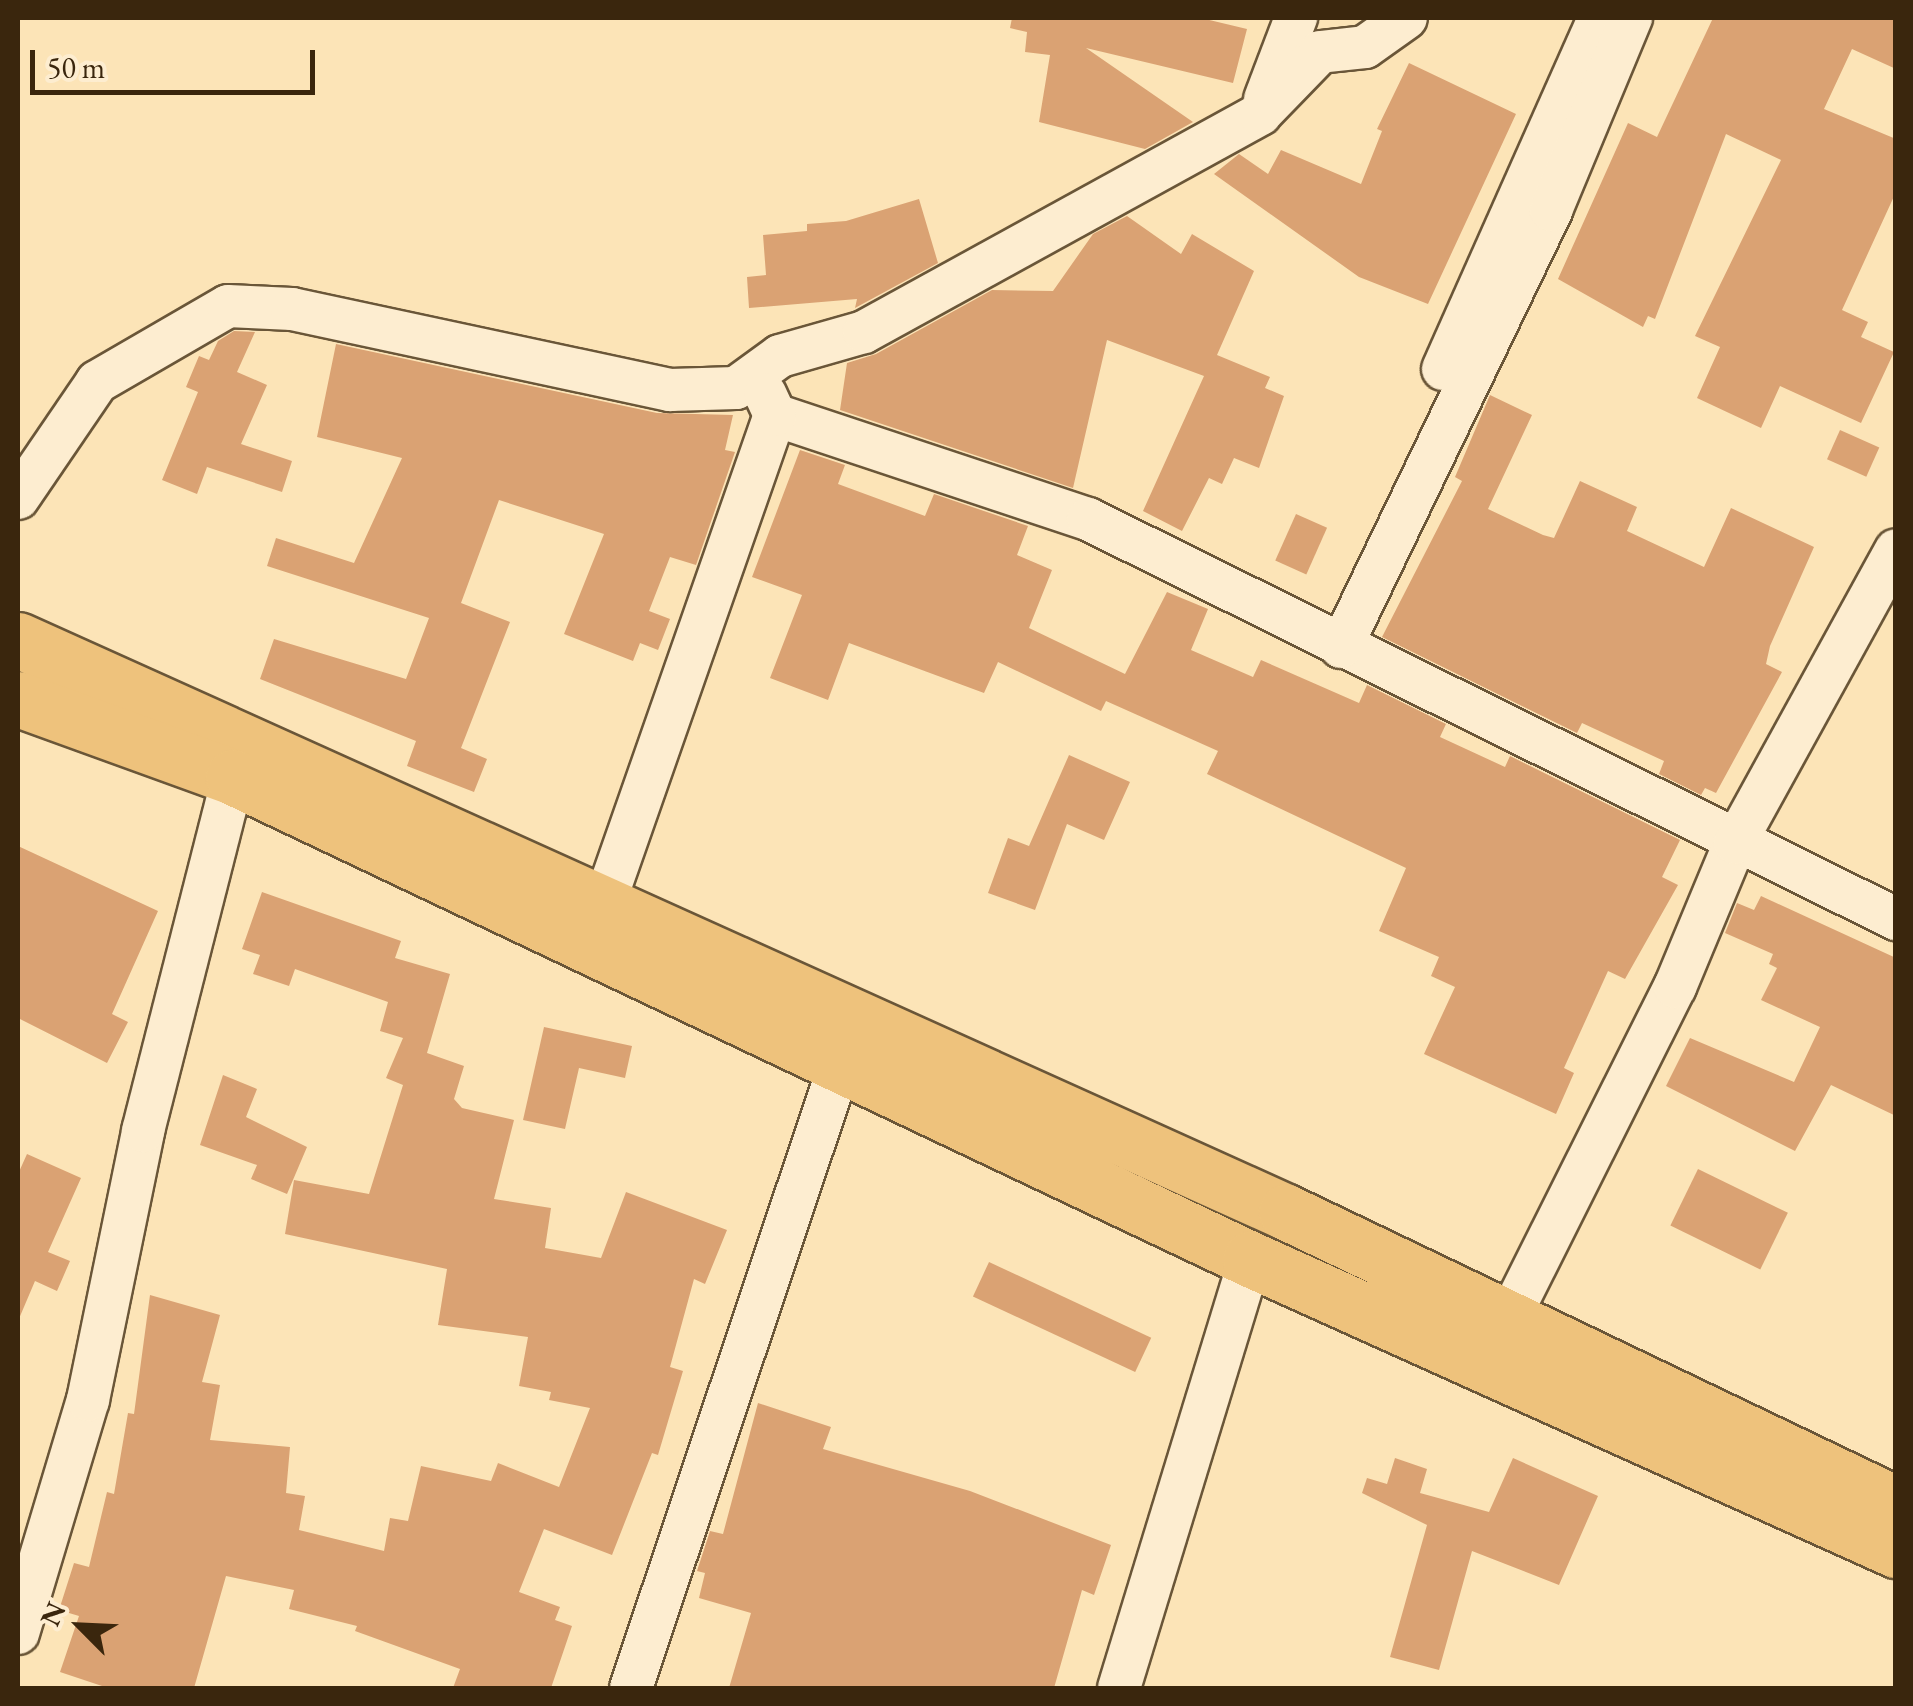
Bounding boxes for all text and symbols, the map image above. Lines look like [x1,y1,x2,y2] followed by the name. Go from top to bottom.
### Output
[35,30,320,92] scale bar
[47,48,105,87] text: 50 m
[30,1576,130,1676] north arrow
[32,1596,74,1631] text: N

